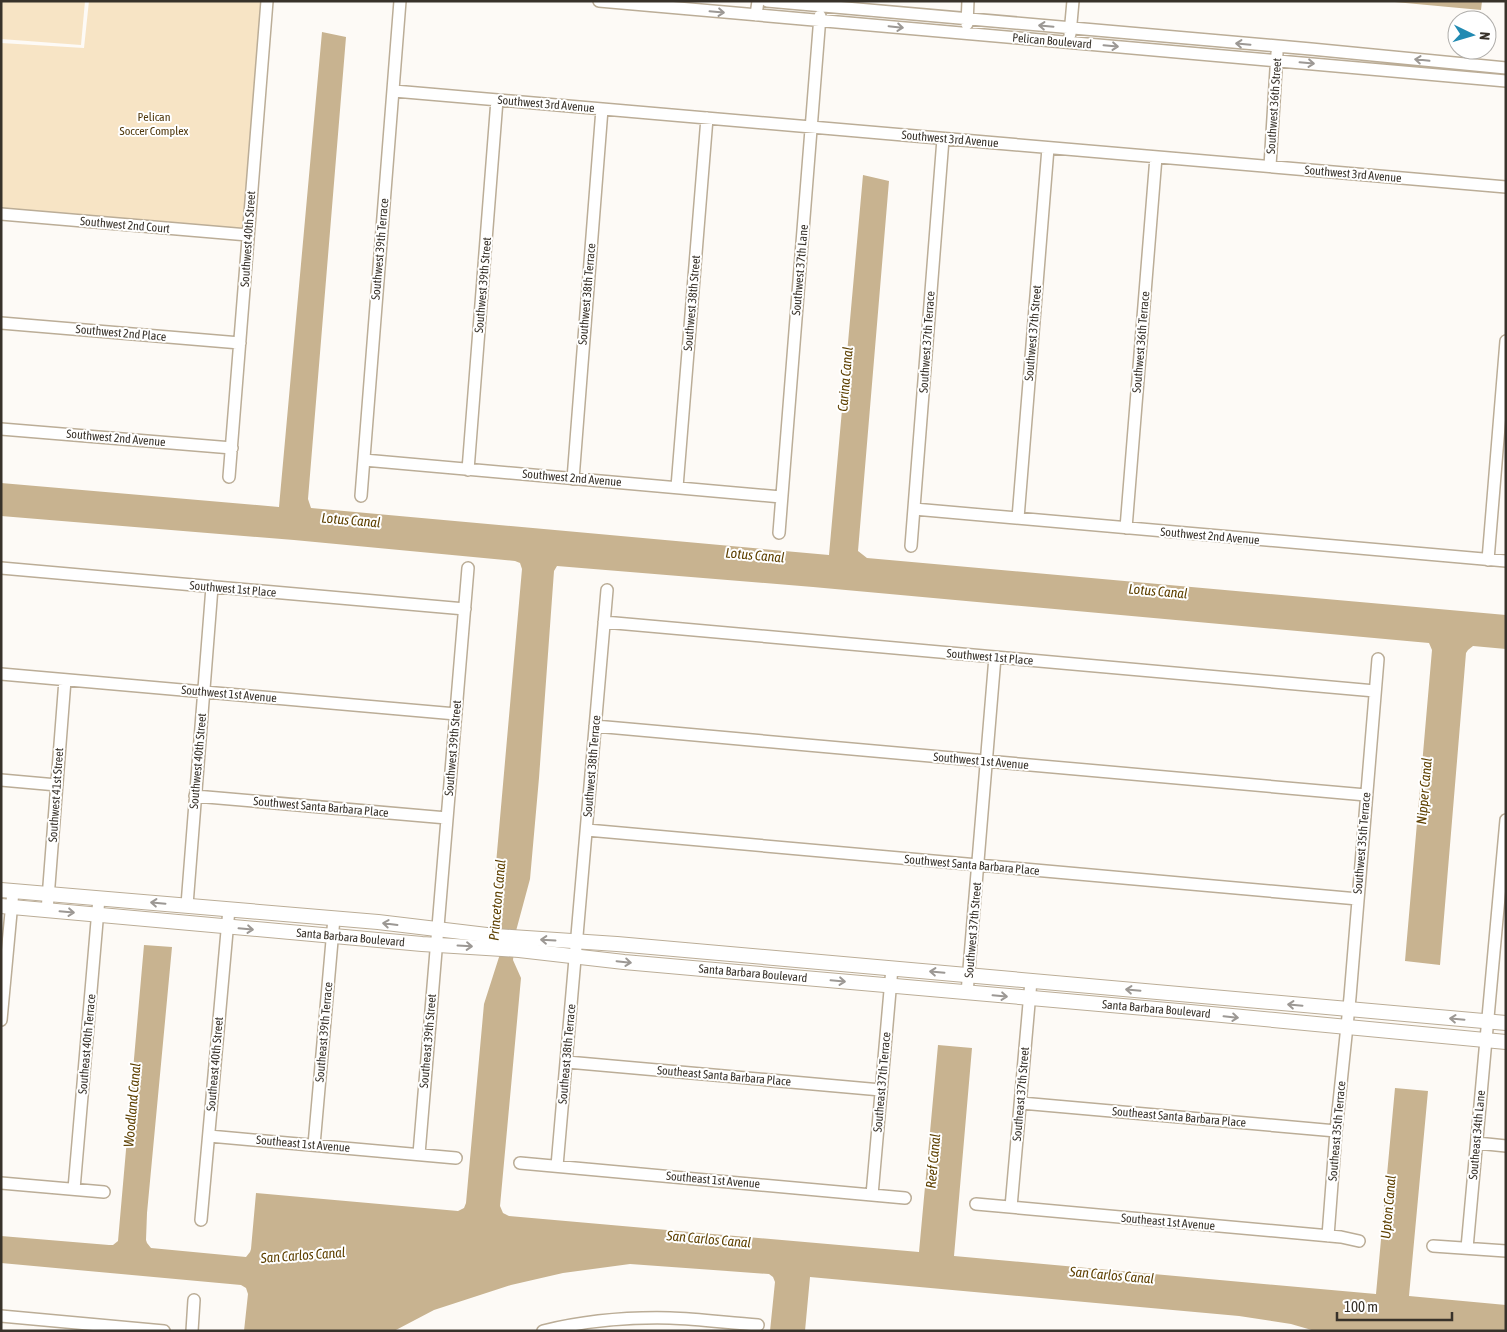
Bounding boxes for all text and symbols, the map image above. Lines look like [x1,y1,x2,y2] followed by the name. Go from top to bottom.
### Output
[709,7,725,17] one-way arrow
[1447,10,1497,60] north arrow
[1039,21,1055,31] one-way arrow
[888,22,904,32] one-way arrow
[1012,31,1092,51] street label: Pelican Boulevard
[1477,31,1493,41] text: N
[1235,39,1251,48] one-way arrow
[1102,41,1118,50] one-way arrow
[1415,55,1431,65] one-way arrow
[1264,57,1284,154] street label: Southwest 36th Street
[1299,58,1315,68] one-way arrow
[497,93,595,115] street label: Southwest 3rd Avenue
[120,110,189,138] park label: Pelican Soccer Complex
[901,128,999,150] street label: Southwest 3rd Avenue
[1304,163,1402,185] street label: Southwest 3rd Avenue
[238,190,258,287] street label: Southwest 40th Street
[369,198,391,300] street label: Southwest 39th Terrace
[80,214,171,236] street label: Southwest 2nd Court
[789,224,811,316] street label: Southwest 37th Lane
[472,236,494,333] street label: Southwest 39th Street
[576,243,598,345] street label: Southwest 38th Terrace
[681,254,703,351] street label: Southwest 38th Street
[1022,284,1044,381] street label: Southwest 37th Street
[916,291,938,393] street label: Southwest 37th Terrace
[1130,291,1152,393] street label: Southwest 36th Terrace
[75,322,167,344] street label: Southwest 2nd Place
[834,346,856,412] water label: Carina Canal
[66,427,166,449] street label: Southwest 2nd Avenue
[522,467,622,489] street label: Southwest 2nd Avenue
[321,509,382,531] water label: Lotus Canal
[1160,525,1260,547] street label: Southwest 2nd Avenue
[725,544,786,566] water label: Lotus Canal
[189,578,277,600] street label: Southwest 1st Place
[1128,580,1189,602] water label: Lotus Canal
[946,646,1034,668] street label: Southwest 1st Place
[181,683,277,705] street label: Southwest 1st Avenue
[442,699,464,796] street label: Southwest 39th Street
[187,712,209,809] street label: Southwest 40th Street
[581,715,603,817] street label: Southwest 38th Terrace
[46,747,66,843] street label: Southwest 41st Street
[933,750,1029,772] street label: Southwest 1st Avenue
[1413,757,1435,825] water label: Nipper Canal
[1351,792,1373,894] street label: Southwest 35th Terrace
[253,794,389,820] street label: Southwest Santa Barbara Place
[904,852,1040,878] street label: Southwest Santa Barbara Place
[485,858,509,941] water label: Princeton Canal
[962,881,984,978] street label: Southwest 37th Street
[150,898,166,908] one-way arrow
[59,908,75,917] one-way arrow
[382,919,398,929] one-way arrow
[238,924,254,933] one-way arrow
[296,926,406,949] street label: Santa Barbara Boulevard
[540,935,556,944] one-way arrow
[456,942,472,951] one-way arrow
[615,957,631,967] one-way arrow
[698,962,808,985] street label: Santa Barbara Boulevard
[929,968,945,977] one-way arrow
[830,977,846,986] one-way arrow
[313,981,335,1083] street label: Southeast 39th Terrace
[1126,985,1142,995] one-way arrow
[991,991,1007,1001] one-way arrow
[76,993,98,1095] street label: Southeast 40th Terrace
[417,993,439,1089] street label: Southeast 39th Street
[1101,997,1211,1021] street label: Santa Barbara Boulevard
[1288,1000,1304,1009] one-way arrow
[556,1003,578,1105] street label: Southeast 38th Terrace
[1223,1012,1239,1022] one-way arrow
[1449,1014,1465,1024] one-way arrow
[204,1016,226,1112] street label: Southeast 40th Street
[871,1031,893,1133] street label: Southeast 37th Terrace
[1010,1046,1032,1142] street label: Southeast 37th Street
[120,1062,144,1148] water label: Woodland Canal
[656,1063,792,1089] street label: Southeast Santa Barbara Place
[1326,1080,1348,1182] street label: Southeast 35th Terrace
[1466,1090,1488,1180] street label: Southeast 34th Lane
[1111,1104,1247,1130] street label: Southeast Santa Barbara Place
[255,1133,351,1155] street label: Southeast 1st Avenue
[923,1133,943,1189] water label: Reef Canal
[665,1169,761,1191] street label: Southeast 1st Avenue
[1377,1174,1399,1240] water label: Upton Canal
[1120,1211,1216,1233] street label: Southeast 1st Avenue
[665,1227,752,1251] water label: San Carlos Canal
[259,1244,346,1266] water label: San Carlos Canal
[1068,1263,1155,1287] water label: San Carlos Canal
[1337,1290,1452,1322] scale bar
[1344,1298,1378,1315] text: 100 m

